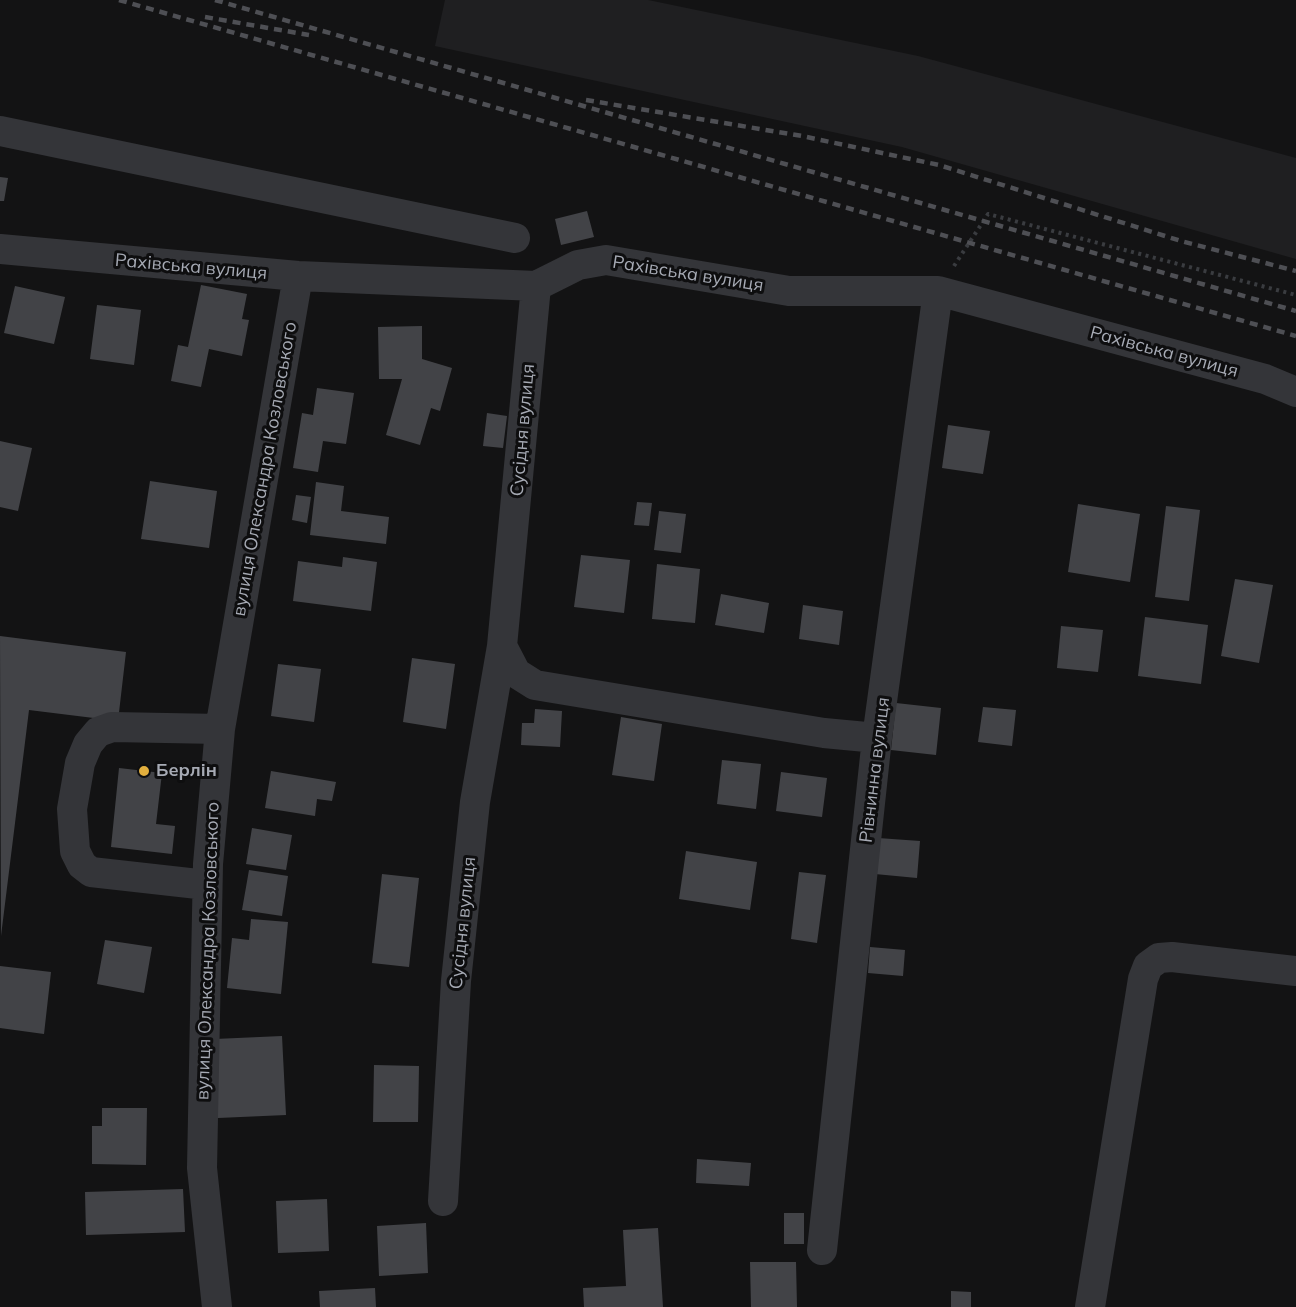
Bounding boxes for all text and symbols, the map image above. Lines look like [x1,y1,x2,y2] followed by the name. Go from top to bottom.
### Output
[114,250,268,284] street label: Рахівська вулиця
[611,251,765,297] street label: Рахівська вулиця
[228,320,302,618] street label: вулиця Олександра Козловського
[1088,322,1240,382] street label: Рахівська вулиця
[506,363,540,497] street label: Сусідня вулиця
[855,696,895,844] street label: Рівнинна вулиця
[156,760,217,782] place label: Берлін
[137,764,151,778] marker: Берлін
[192,801,224,1101] street label: вулиця Олександра Козловського
[445,856,481,990] street label: Сусідня вулиця

